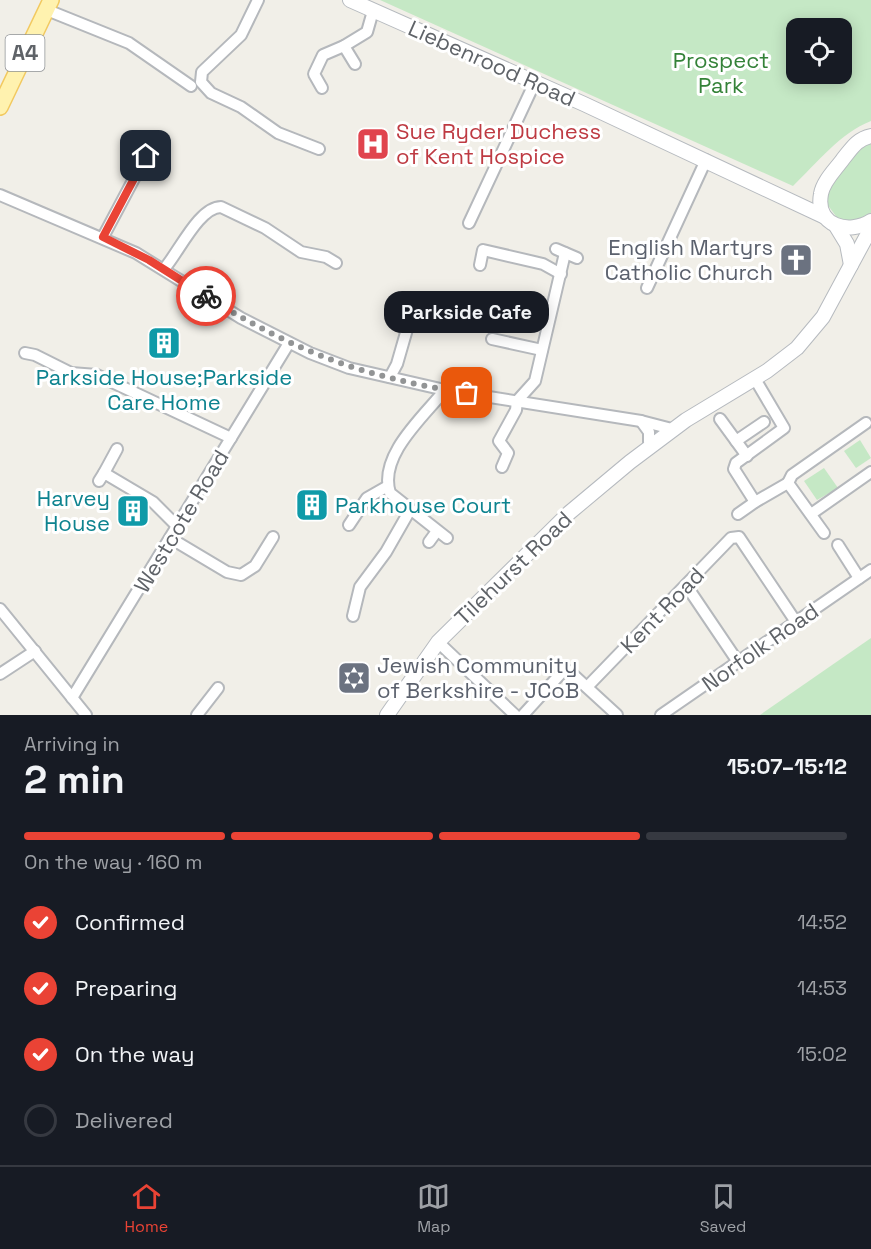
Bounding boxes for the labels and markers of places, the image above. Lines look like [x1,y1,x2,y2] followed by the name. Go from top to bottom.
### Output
[396,117,601,170] place label: Sue Ryder Duchess of Kent Hospice
[355,126,391,162] hospital icon: Sue Ryder Duchess of Kent Hospice
[120,130,171,181] pin
[605,233,773,286] place label: English Martyrs Catholic Church
[778,242,814,278] church icon: English Martyrs Catholic Church
[384,291,550,333] callout: Parkside Cafe
[146,325,182,361] building icon: Parkside House;Parkside Care Home
[36,363,292,416] place label: Parkside House;Parkside Care Home
[441,367,492,418] pin
[37,484,110,537] place label: Harvey House
[294,487,330,523] building icon: Parkhouse Court
[335,491,511,519] place label: Parkhouse Court
[115,493,151,529] building icon: Harvey House
[377,651,579,704] place label: Jewish Community of Berkshire - JCoB
[336,660,372,696] synagogue icon: Jewish Community of Berkshire - JCoB

